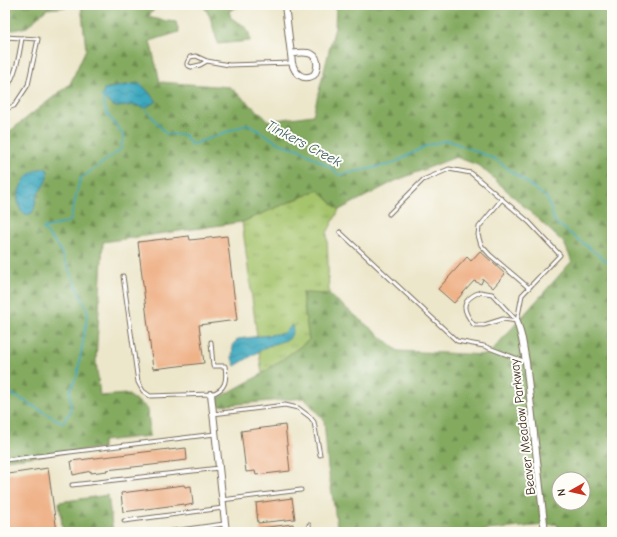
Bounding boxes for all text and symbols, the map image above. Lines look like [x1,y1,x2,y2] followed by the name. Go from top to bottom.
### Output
[263,117,344,170] water label: Tinkers Creek
[507,358,538,496] street label: Beaver Meadow Parkway
[551,471,591,511] north arrow
[555,488,569,497] text: N

